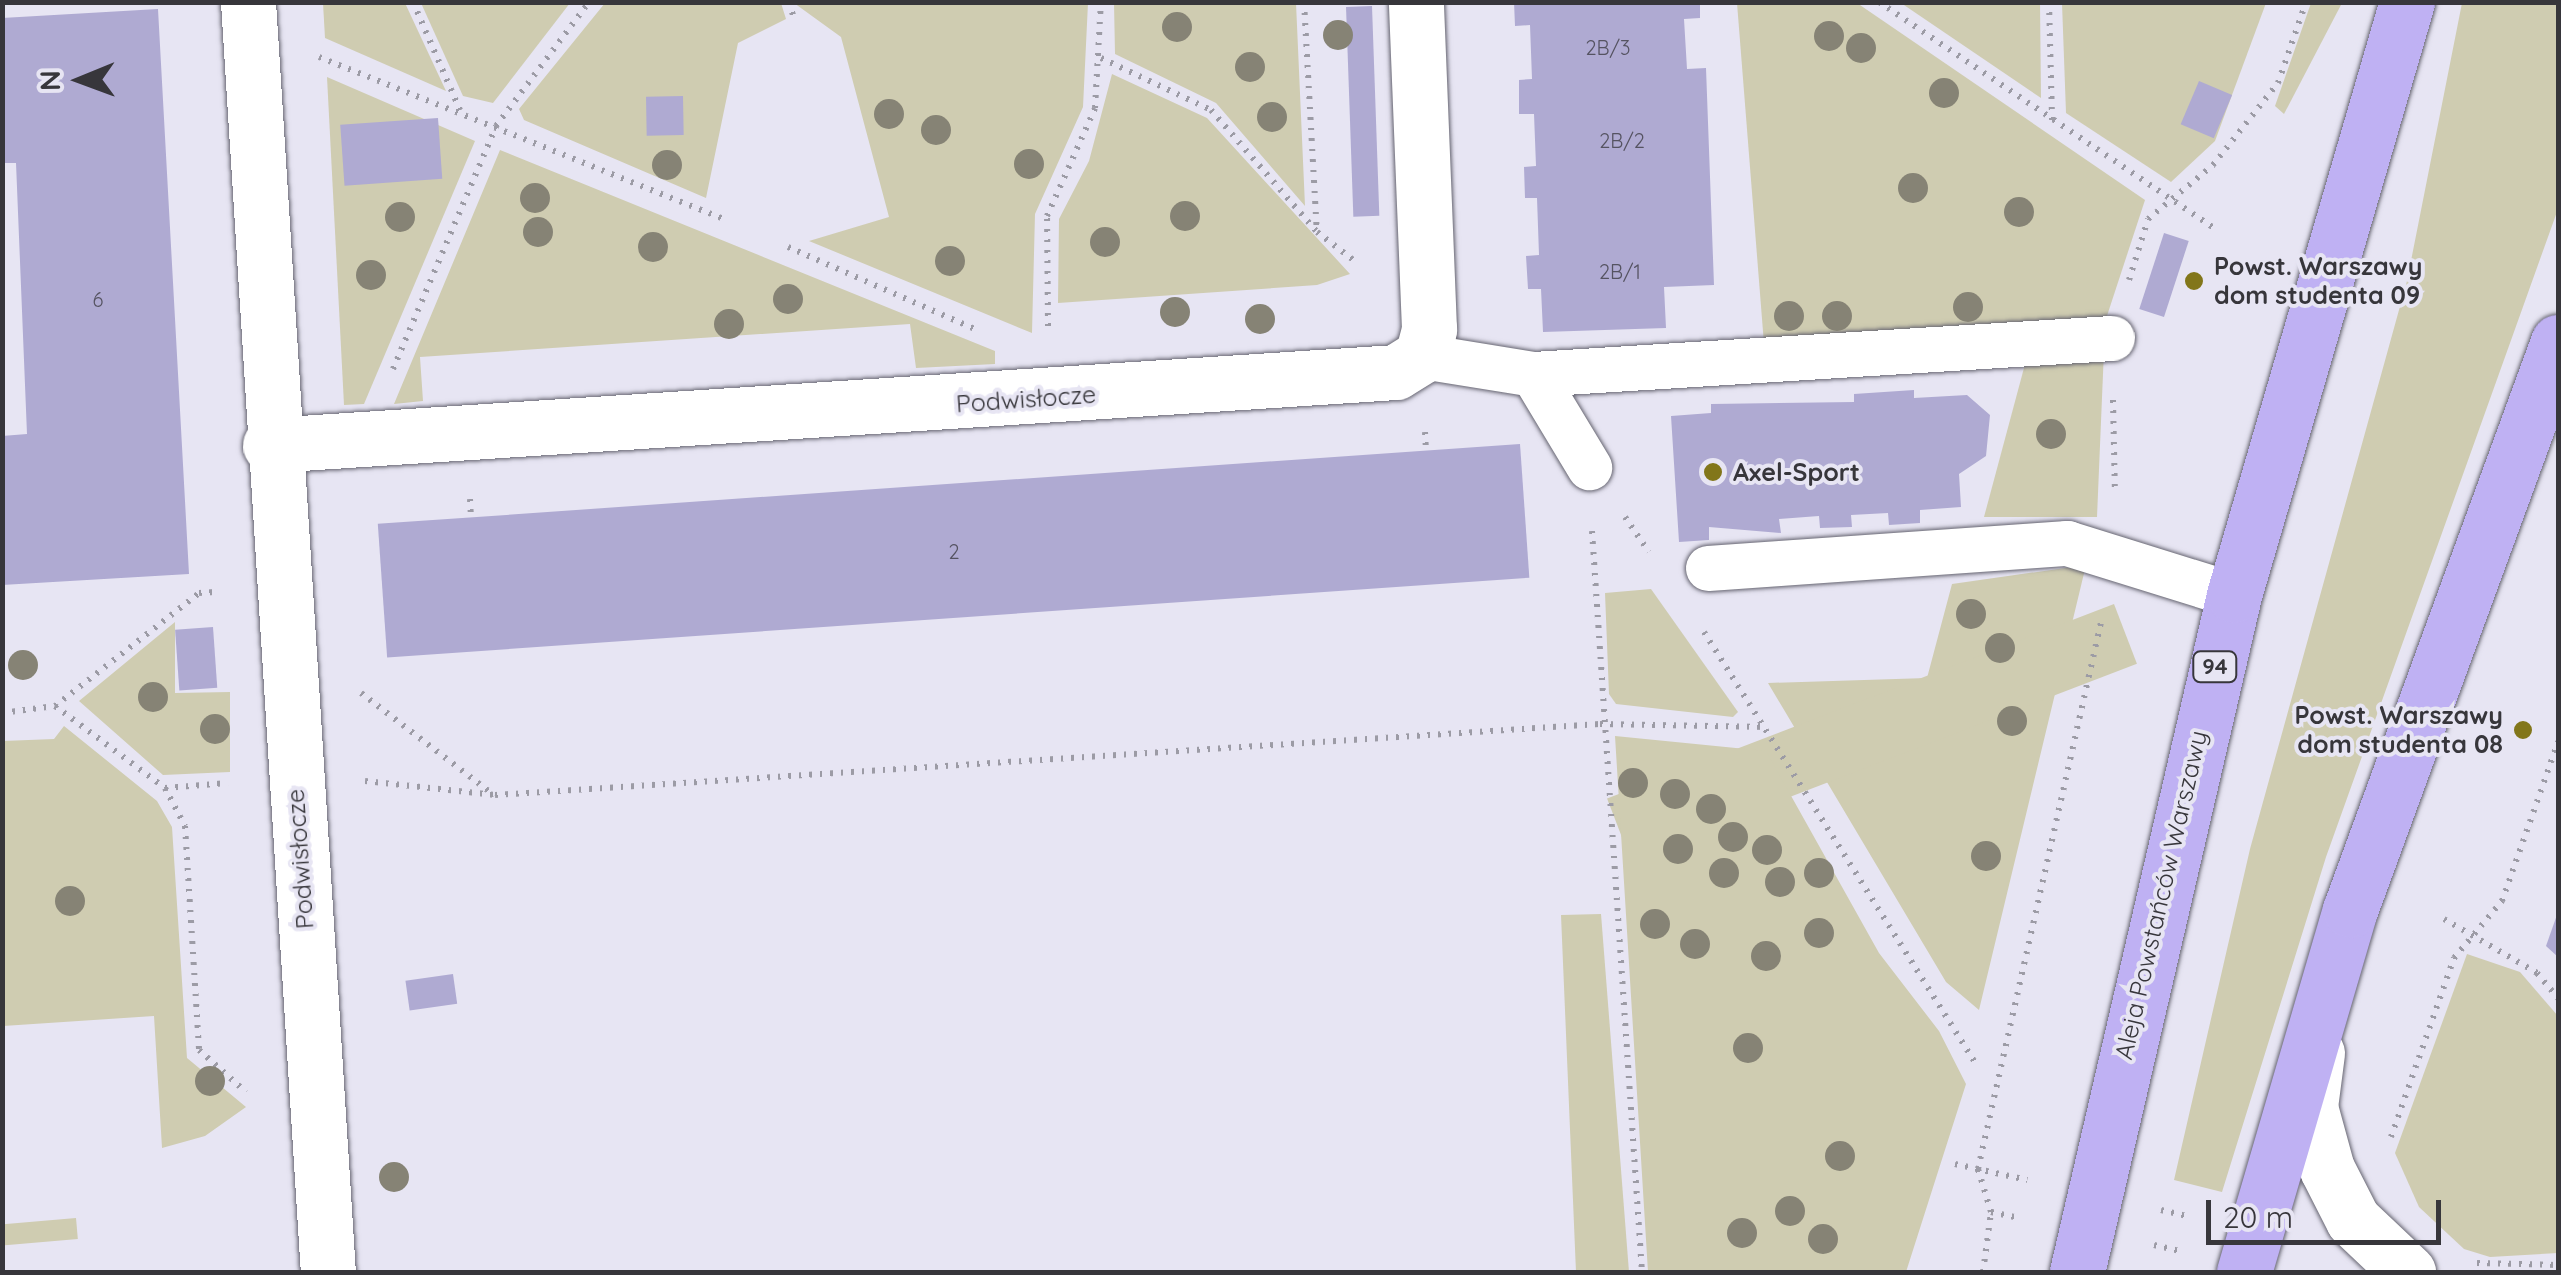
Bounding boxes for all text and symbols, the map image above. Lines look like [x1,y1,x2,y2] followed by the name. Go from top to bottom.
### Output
[30,30,130,130] north arrow
[1585,35,1631,59] house number: 2B/3
[32,70,67,91] text: N
[1599,128,1645,152] house number: 2B/2
[2214,252,2422,311] place label: Powst. Warszawy dom studenta 09
[1599,259,1641,283] house number: 2B/1
[2183,270,2205,292] marker: Powst. Warszawy dom studenta 09
[93,287,103,311] house number: 6
[955,379,1097,419] street label: Podwisłocze
[1733,457,1860,487] place label: Axel-Sport
[1702,461,1724,483] marker: Axel-Sport
[948,539,960,563] house number: 2
[2190,650,2240,684] road number: 94
[2295,701,2503,760] place label: Powst. Warszawy dom studenta 08
[2512,719,2534,741] marker: Powst. Warszawy dom studenta 08
[2108,728,2214,1062] street label: Aleja Powstańców Warszawy
[280,788,320,930] street label: Podwisłocze
[2211,1180,2446,1242] scale bar
[2223,1198,2293,1236] text: 20 m

